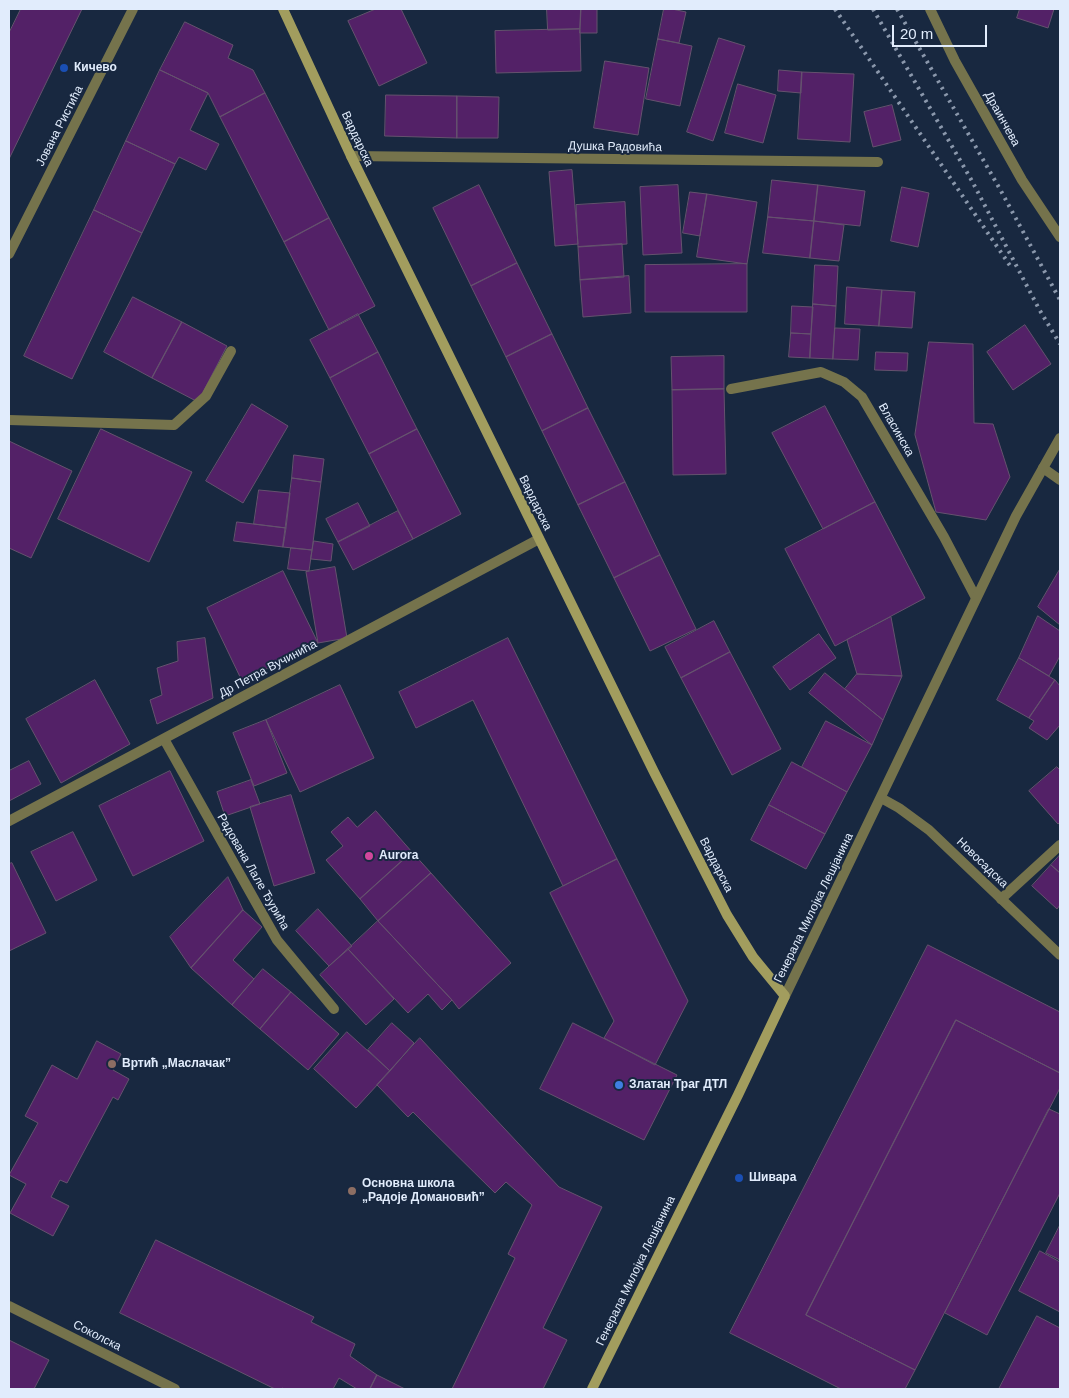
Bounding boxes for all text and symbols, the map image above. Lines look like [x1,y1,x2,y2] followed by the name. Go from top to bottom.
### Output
[894,15,989,47] scale bar
[900,25,933,42] text: 20 m
[74,61,117,75] place label: Кичево
[58,62,70,74] marker: Кичево
[34,83,86,169] street label: Јована Ристића
[981,89,1023,149] street label: Драинчева
[338,109,376,169] street label: Вардарска
[568,139,662,155] street label: Душка Радовића
[875,401,917,459] street label: Власинска
[515,473,555,533] street label: Вардарска
[217,637,319,701] street label: Др Петра Вучинића
[214,811,292,933] street label: Радована Лале Ђурића
[771,831,857,985] street label: Генерала Милојка Лешјанина
[696,835,736,895] street label: Вардарска
[953,835,1011,891] street label: Новосадска
[379,849,418,863] place label: Aurora
[363,850,375,862] marker: Aurora
[122,1057,231,1071] place label: Вртић „Маслачак”
[106,1058,118,1070] marker: Вртић „Маслачак”
[629,1078,727,1092] place label: Златан Траг ДТЛ
[613,1079,625,1091] marker: Златан Траг ДТЛ
[749,1171,796,1185] place label: Шивара
[733,1172,745,1184] marker: Шивара
[362,1177,485,1205] place label: Основна школа „Радоје Домановић”
[346,1185,358,1197] marker: Основна школа „Радоје Домановић”
[593,1194,679,1348] street label: Генерала Милојка Лешјанина
[70,1318,124,1354] street label: Соколска

